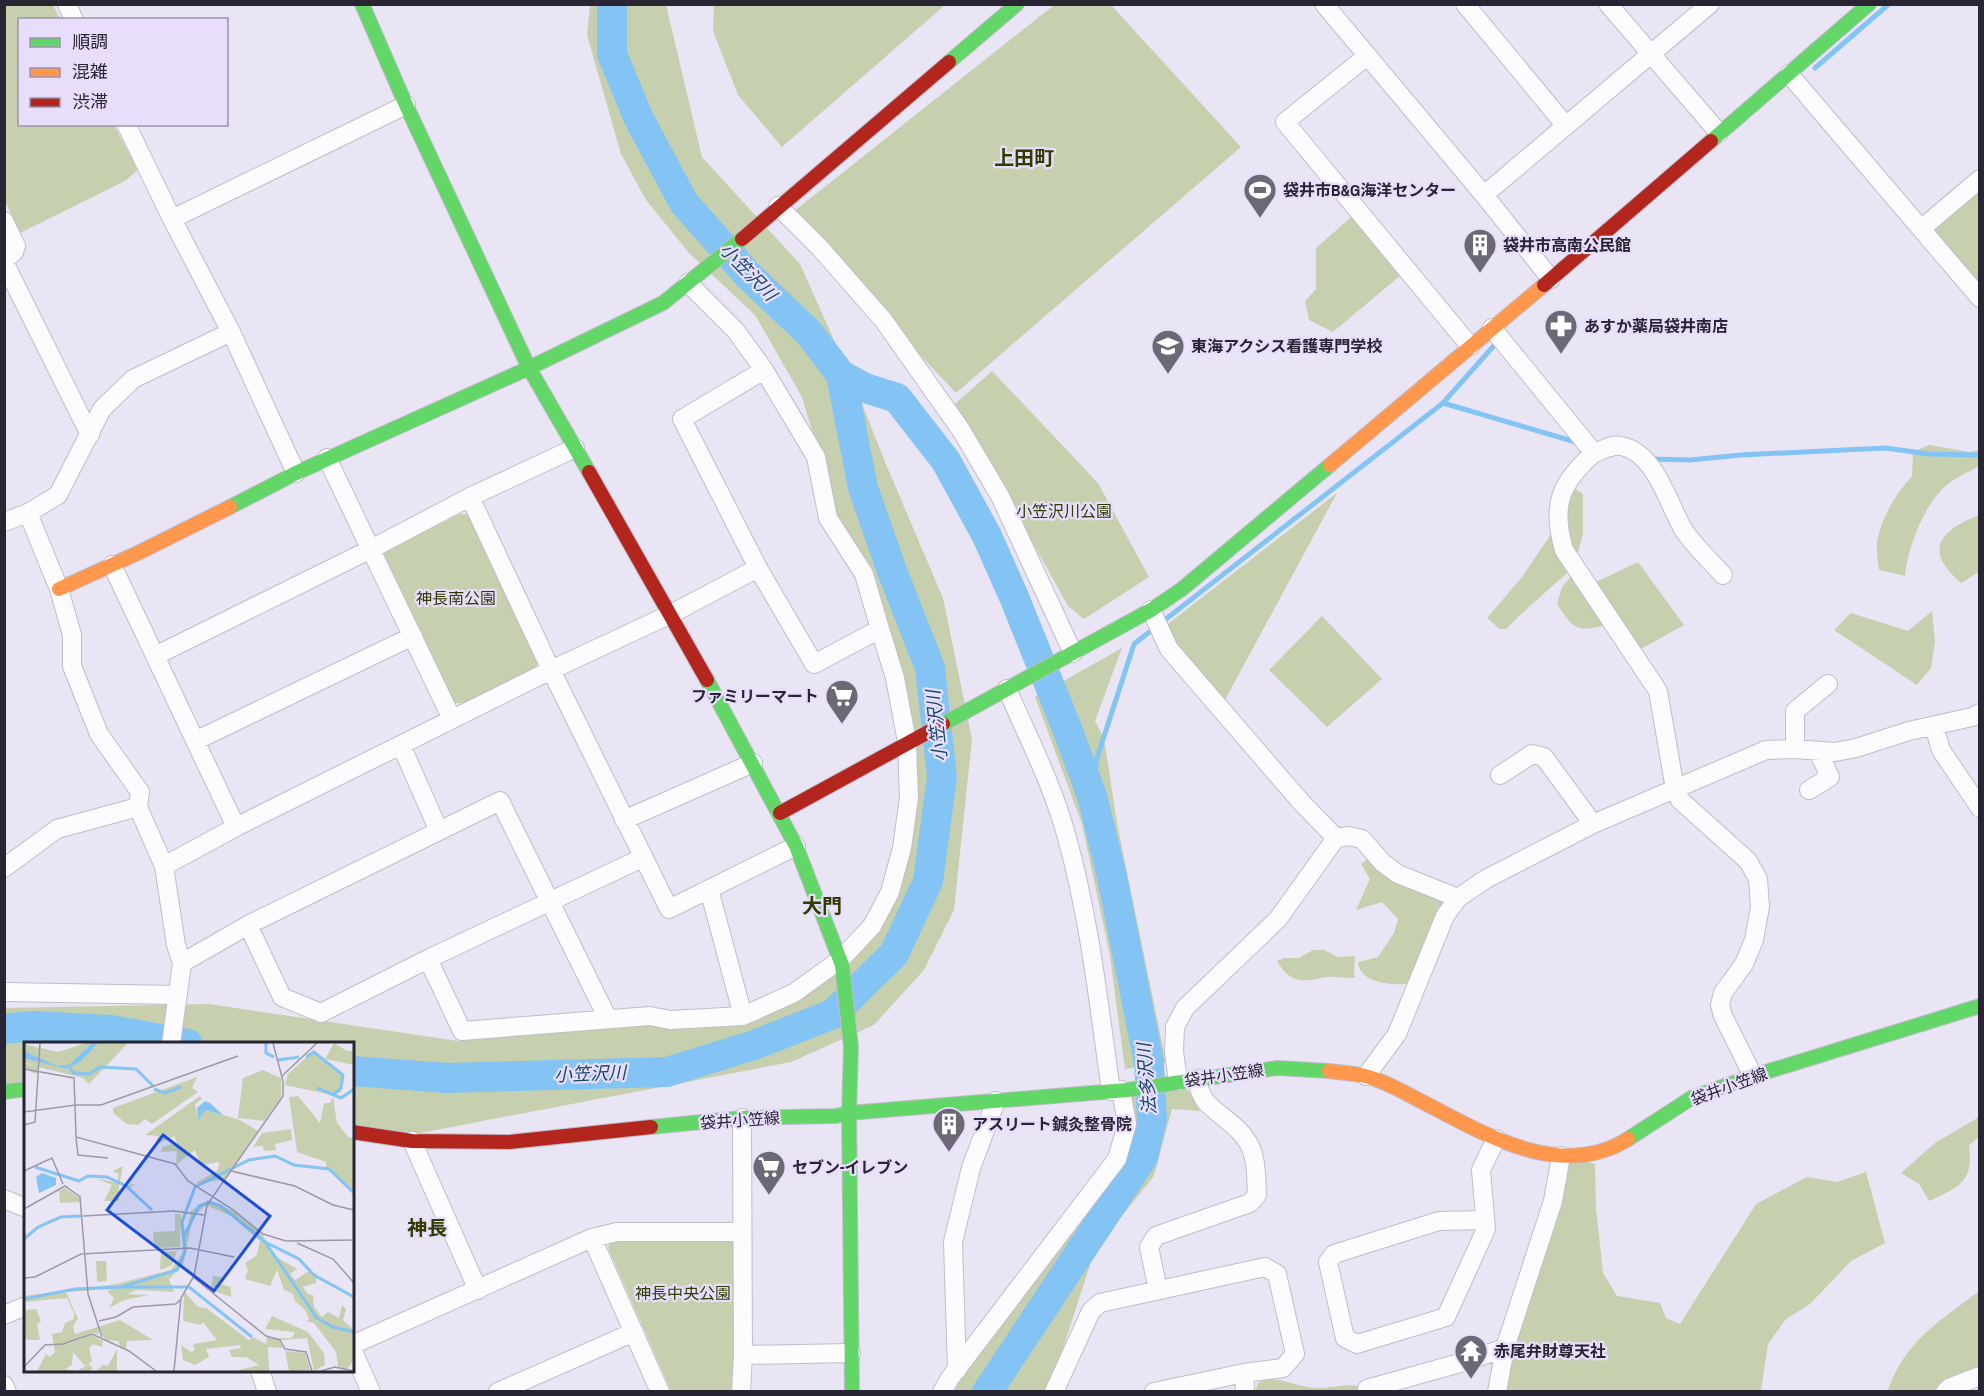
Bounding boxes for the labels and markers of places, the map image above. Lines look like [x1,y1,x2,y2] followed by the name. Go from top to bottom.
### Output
[1242,172,1278,219] sports icon: 袋井市B&G海洋センター
[1283,179,1456,201] place label: 袋井市B&G海洋センター
[1462,227,1498,274] building icon: 袋井市高南公民館
[1503,234,1631,256] place label: 袋井市高南公民館
[1543,308,1579,355] pharmacy icon: あすか薬局袋井南店
[1584,315,1728,337] place label: あすか薬局袋井南店
[1150,328,1186,375] school or university icon: 東海アクシス看護専門学校
[1191,335,1382,357] place label: 東海アクシス看護専門学校
[824,678,860,725] supermarket icon: ファミリーマート
[691,685,819,707] place label: ファミリーマート
[931,1106,967,1153] building icon: アスリート鍼灸整骨院
[972,1113,1132,1135] place label: アスリート鍼灸整骨院
[751,1149,787,1196] supermarket icon: セブン-イレブン
[792,1156,908,1178] place label: セブン-イレブン
[1453,1333,1489,1380] temple icon: 赤尾弁財尊天社
[1494,1340,1606,1362] place label: 赤尾弁財尊天社

